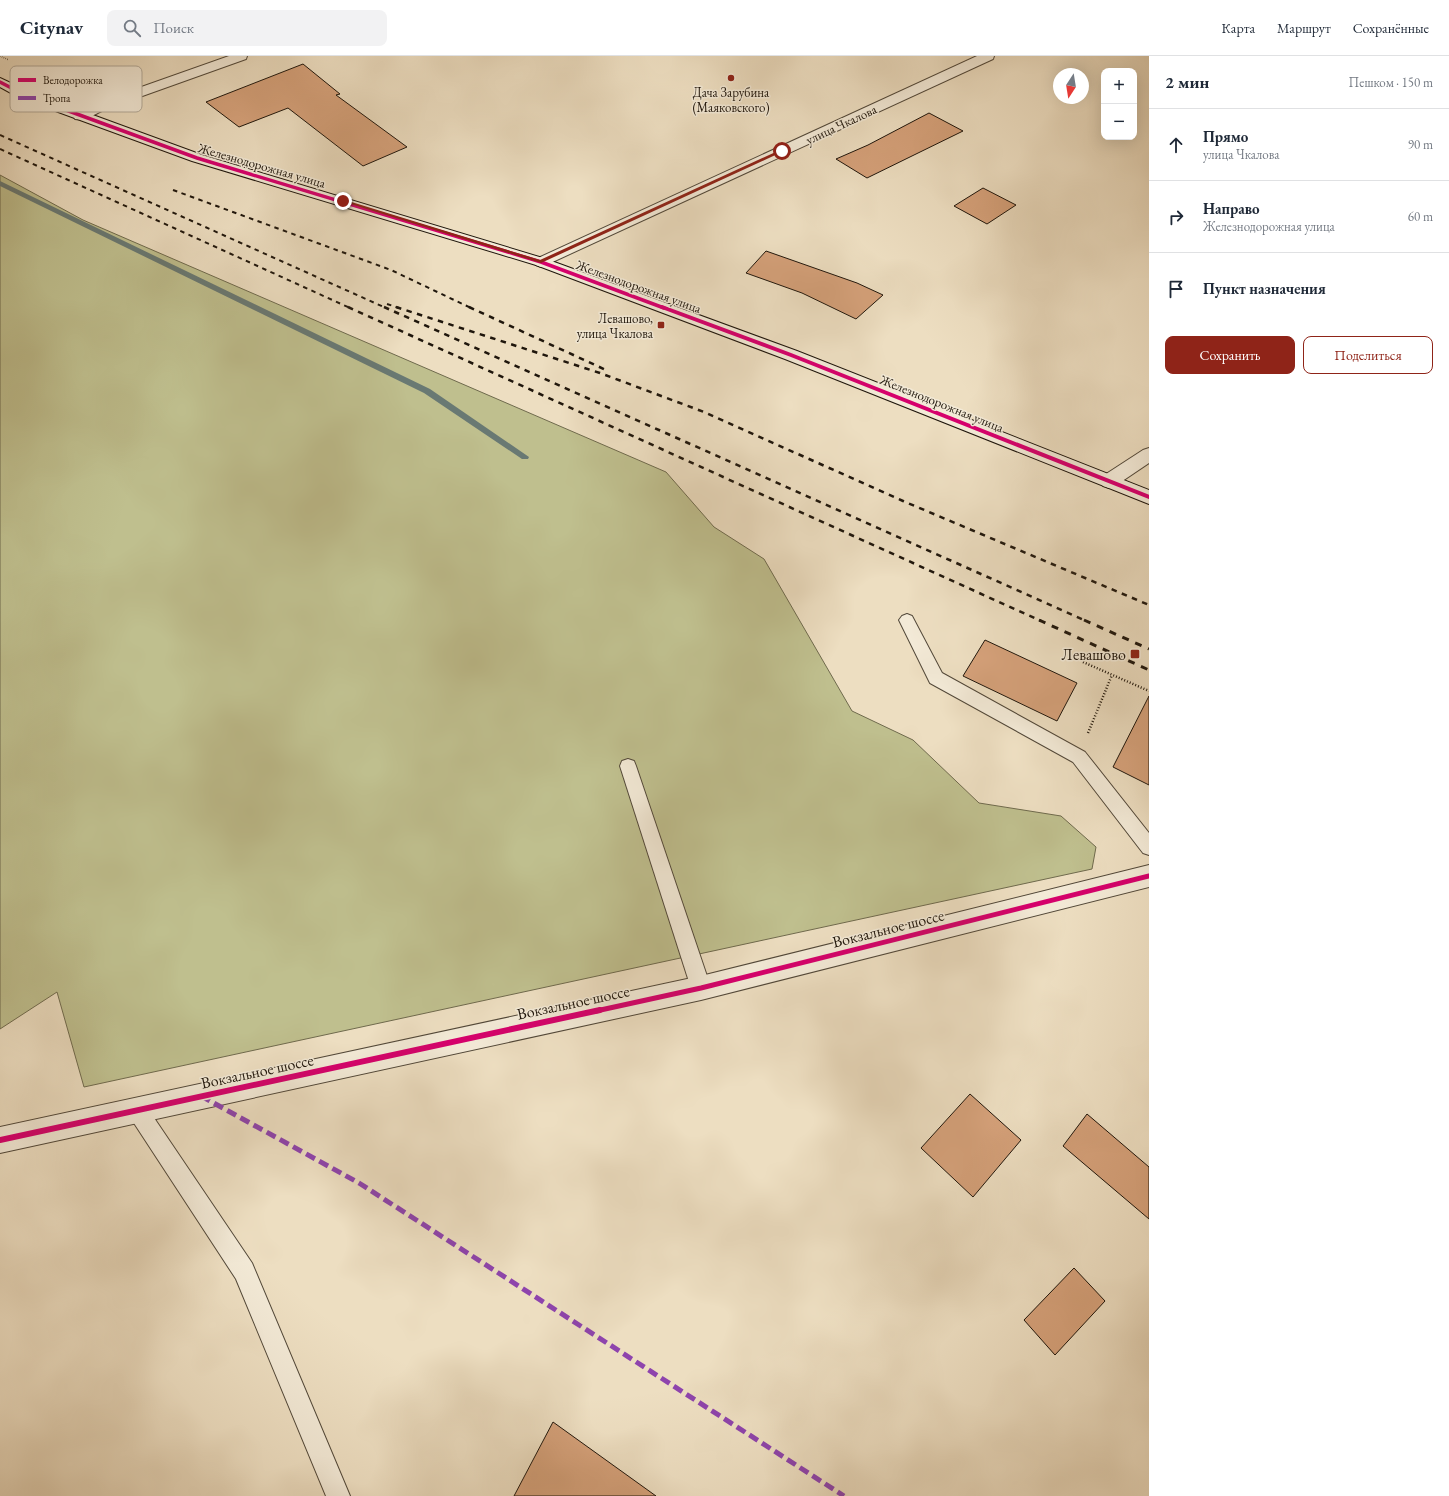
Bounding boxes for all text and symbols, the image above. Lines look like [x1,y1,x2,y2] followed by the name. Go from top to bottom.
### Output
[107,10,387,46] search box
[20,15,83,40] text: Citynav
[121,17,143,39] icon: search
[153,18,194,37] text: Поиск
[1222,19,1255,37] text: Карта
[1277,19,1331,37] text: Маршрут
[1353,19,1429,37] text: Сохранённые
[10,66,142,112] legend
[1053,68,1089,104] north arrow
[1101,68,1137,140] map controls
[1101,68,1137,104] button: +
[1165,71,1209,93] text: 2 мин
[43,73,103,87] text: Велодорожка
[726,73,736,83] marker: Дача Зарубина (Маяковского)
[1349,74,1433,91] text: Пешком · 150 m
[692,84,770,116] place label: Дача Зарубина (Маяковского)
[43,91,71,105] text: Тропа
[803,100,880,148] street label: улица Чкалова
[1101,104,1137,140] button: −
[1203,127,1248,146] text: Прямо
[1165,134,1187,156] icon: ahead
[1408,136,1433,153] text: 90 m
[195,139,328,192] street label: Железнодорожная улица
[773,142,791,160] route start
[1203,146,1279,163] text: улица Чкалова
[334,192,352,210] route end
[1203,199,1260,218] text: Направо
[1165,206,1187,228] icon: right
[1408,208,1433,225] text: 60 m
[1203,218,1335,235] text: Железнодорожная улица
[573,256,704,317] street label: Железнодорожная улица
[1165,278,1187,300] icon: arrive
[1203,279,1326,298] text: Пункт назначения
[577,310,654,342] place label: Левашово, улица Чкалова
[656,320,666,330] marker: Левашово, улица Чкалова
[1165,336,1295,374] button: Сохранить
[1303,336,1433,374] button: Поделиться
[877,371,1007,436] street label: Железнодорожная улица
[1062,644,1126,665] place label: Левашово
[1129,648,1141,660] marker: Левашово
[830,904,946,953] street label: Вокзальное шоссе
[515,980,631,1025] street label: Вокзальное шоссе
[199,1049,315,1094] street label: Вокзальное шоссе

